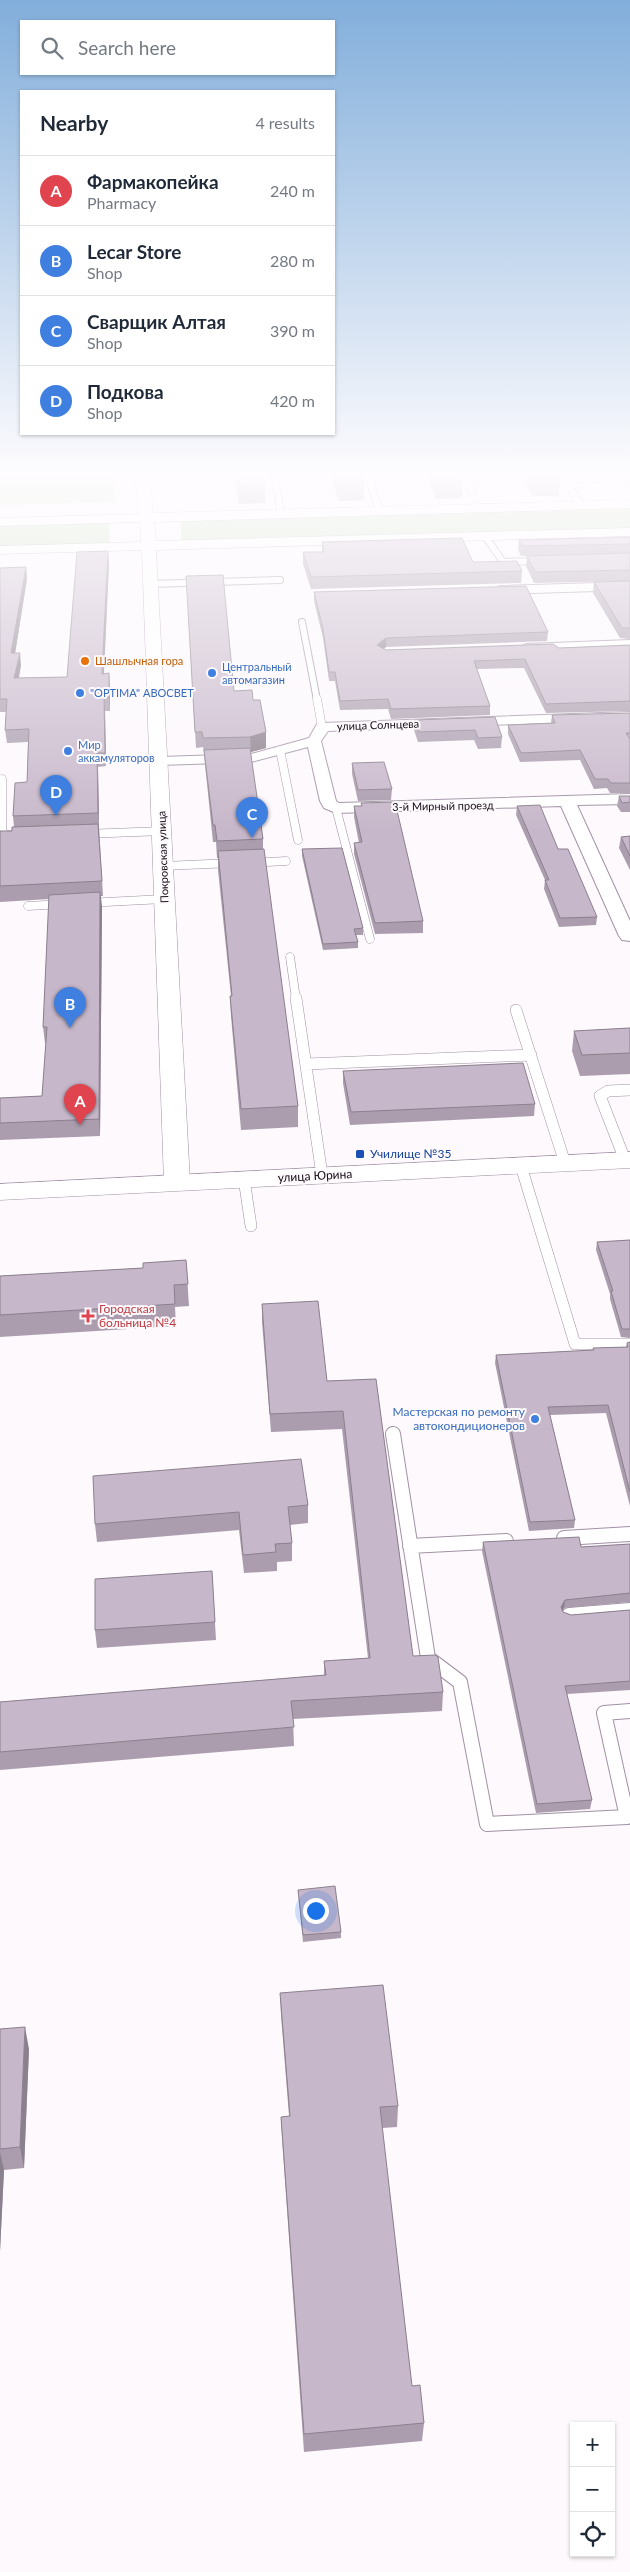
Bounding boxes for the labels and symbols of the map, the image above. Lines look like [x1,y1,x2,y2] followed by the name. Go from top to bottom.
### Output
[95,654,183,667] place label: Шашлычная гора
[79,655,91,667] marker: Шашлычная гора
[222,660,292,686] place label: Центральный автомагазин
[206,667,218,679] marker: Центральный автомагазин
[90,686,194,699] place label: "OPTIMA" АВОСВЕТ
[74,687,86,699] marker: "OPTIMA" АВОСВЕТ
[337,717,419,732] street label: улица Солнцева
[78,738,155,764] place label: Мир аккамуляторов
[62,745,74,757] marker: Мир аккамуляторов
[40,775,72,816] pin: D
[236,797,268,838] pin: C
[392,798,494,813] street label: 3-й Мирный проезд
[154,811,171,903] street label: Покровская улица
[54,987,86,1028] pin: B
[64,1084,96,1125] pin: A
[370,1146,451,1161] place label: Училище №35
[354,1148,366,1160] marker: Училище №35
[277,1166,353,1185] street label: улица Юрина
[99,1301,176,1330] place label: Городская больница №4
[81,1309,95,1323] marker: Городская больница №4
[393,1404,526,1433] place label: Мастерская по ремонту автокондиционеров
[529,1413,541,1425] marker: Мастерская по ремонту автокондиционеров
[303,1898,329,1924] your location

